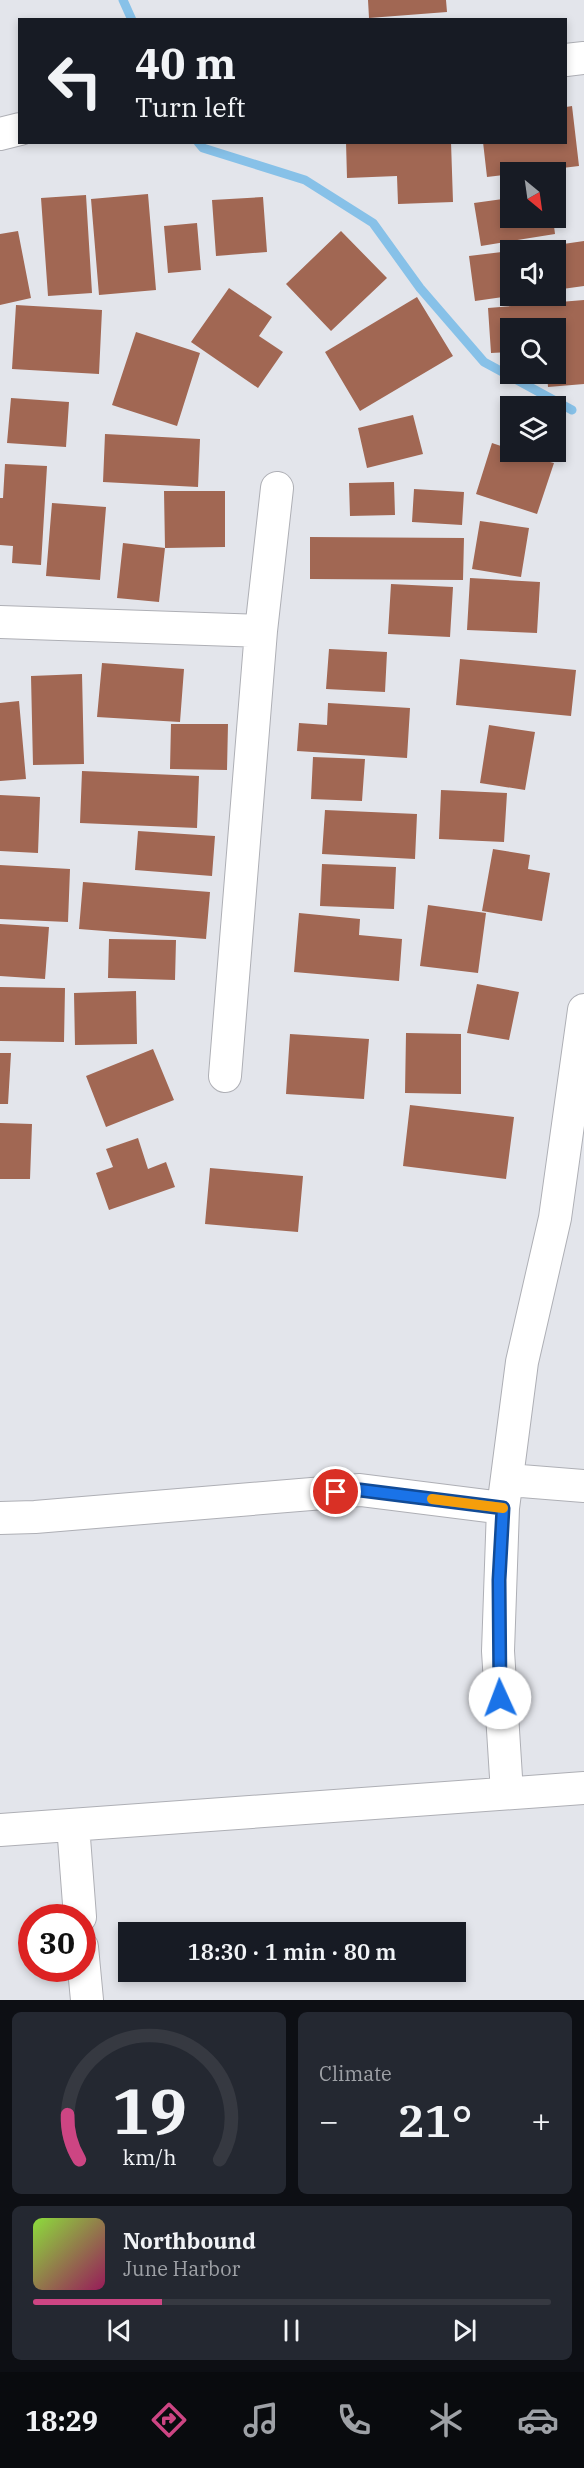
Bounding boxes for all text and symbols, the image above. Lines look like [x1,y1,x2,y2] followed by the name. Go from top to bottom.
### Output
[135,36,236,91] text: 40 m
[36,42,114,120] icon: left
[135,89,246,124] text: Turn left
[500,162,566,228] north arrow
[500,162,566,462] map controls
[500,240,566,306] button: sound
[500,318,566,384] button: search
[500,396,566,462] button: layers
[310,1466,361,1517] pin
[319,1475,352,1508] icon: arrive
[468,1666,532,1730] position arrow
[18,1904,96,1982] speed limit sign: 30
[188,1937,396,1966] text: 18:30 · 1 min · 80 m
[319,2060,392,2087] text: Climate
[112,2070,186,2151] text: 19
[397,2091,473,2149] text: 21°
[319,2099,339,2142] text: −
[531,2099,551,2142] text: +
[122,2143,176,2171] text: km/h
[123,2226,256,2255] text: Northbound
[123,2255,240,2282] text: June Harbor
[103,2314,136,2347] icon: previous
[275,2314,308,2347] icon: pause
[448,2314,481,2347] icon: next
[148,2399,190,2441] icon: directions
[240,2399,282,2441] icon: music
[333,2399,375,2441] icon: phone
[425,2399,467,2441] icon: climate
[517,2399,559,2441] icon: car
[25,2403,98,2438] text: 18:29

